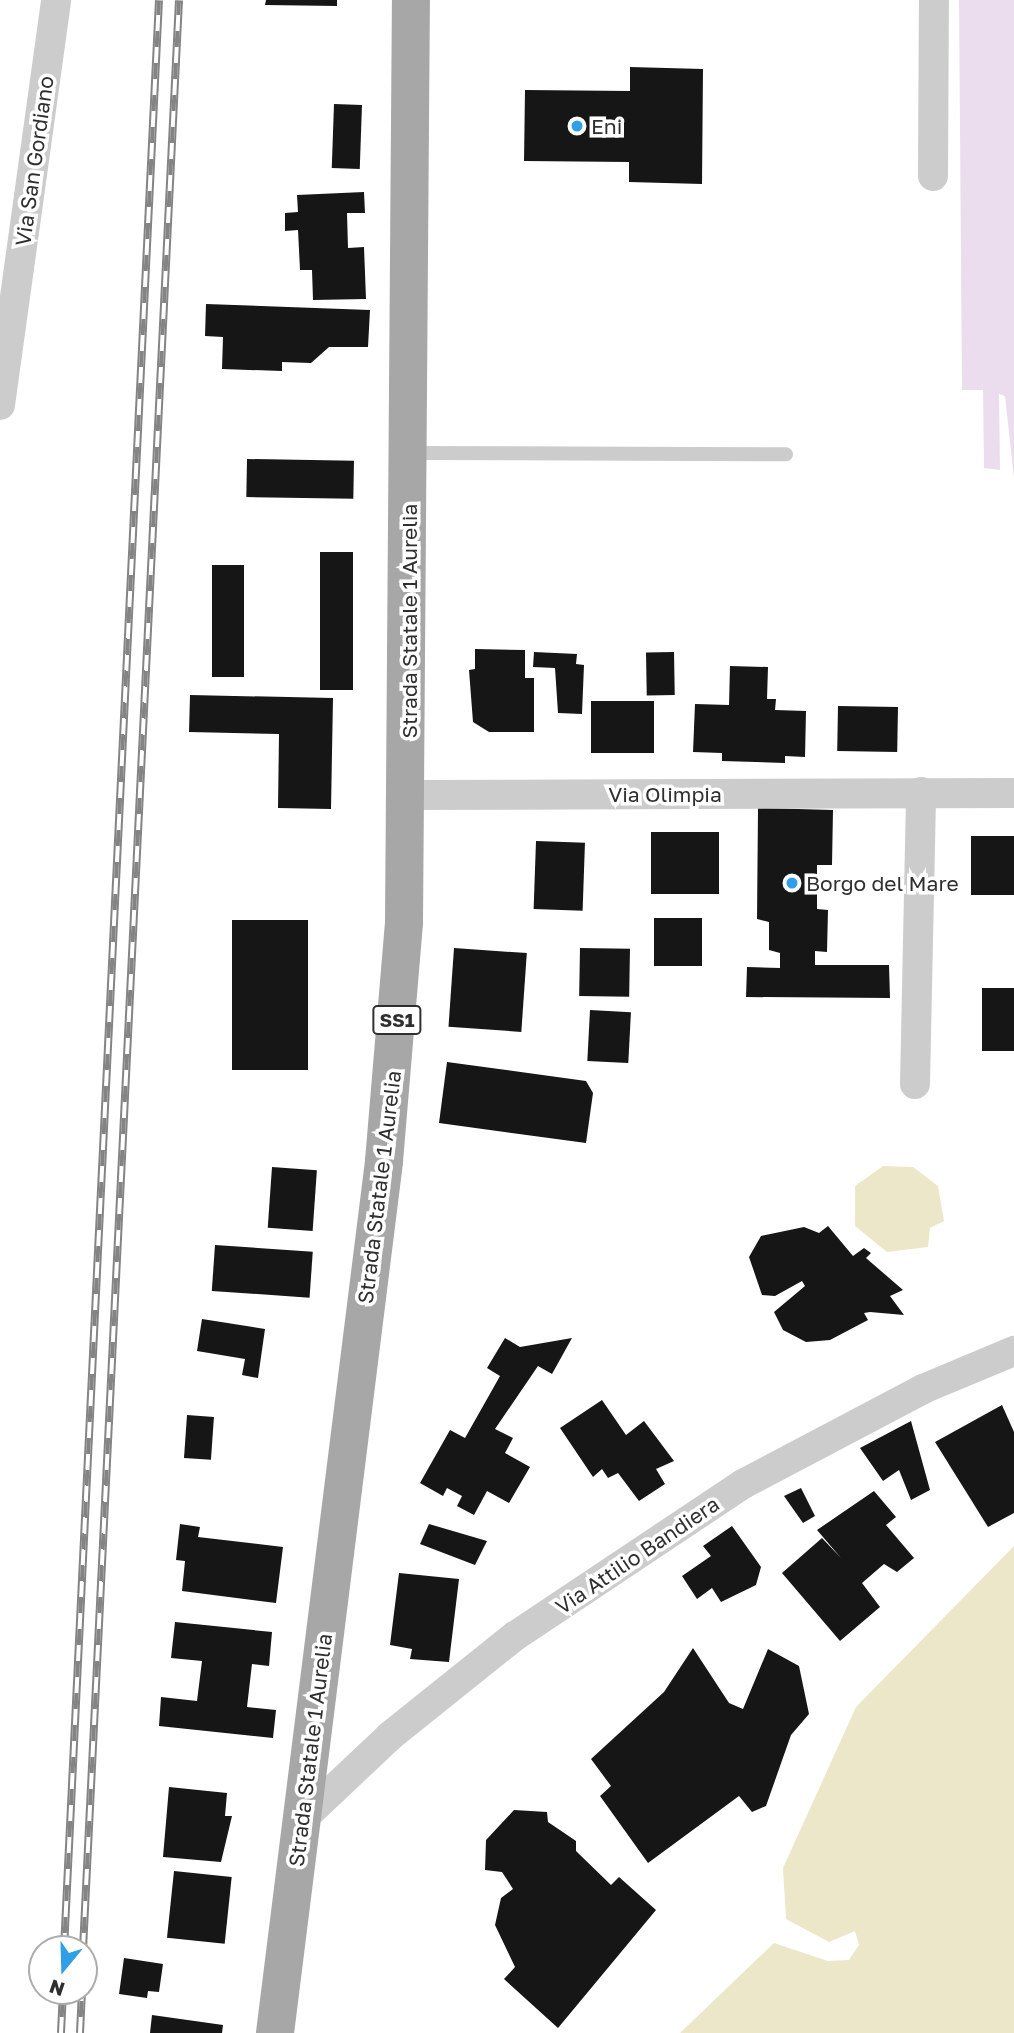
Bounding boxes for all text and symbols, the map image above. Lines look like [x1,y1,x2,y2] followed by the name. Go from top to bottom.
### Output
[10,74,58,248] street label: Via San Gordiano
[591,113,622,139] place label: Eni
[569,118,585,134] marker: Eni
[396,504,422,738] street label: Strada Statale 1 Aurelia
[608,781,722,807] street label: Via Olimpia
[806,870,959,896] place label: Borgo del Mare
[784,875,800,891] marker: Borgo del Mare
[371,1004,423,1036] road number: SS1
[352,1069,406,1305] street label: Strada Statale 1 Aurelia
[550,1491,724,1619] street label: Via Attilio Bandiera
[283,1632,337,1868] street label: Strada Statale 1 Aurelia
[28,1935,98,2005] north arrow
[46,1975,67,2002] text: N

